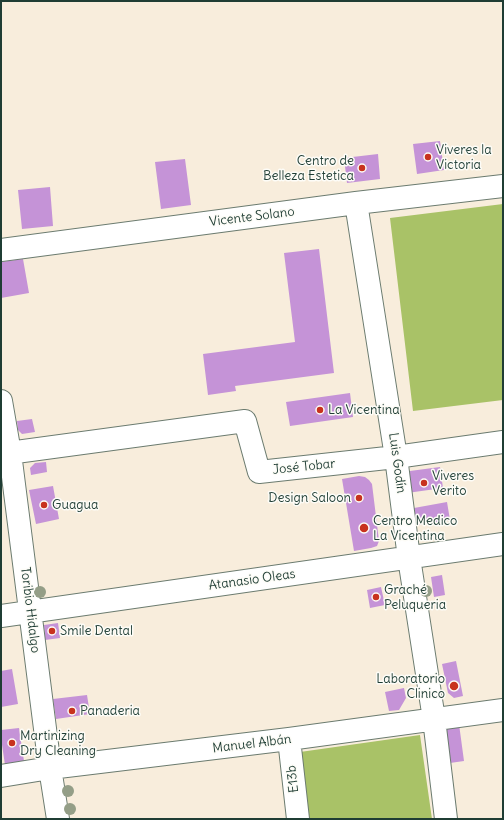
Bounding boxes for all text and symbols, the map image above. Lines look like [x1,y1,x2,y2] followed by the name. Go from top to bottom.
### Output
[436,142,492,173] place label: Viveres la Victoria
[423,152,433,162] marker: Viveres la Victoria
[263,153,354,184] place label: Centro de Belleza Estetica
[357,163,367,173] marker: Centro de Belleza Estetica
[208,204,296,230] street label: Vicente Solano
[328,402,400,418] place label: La Vicentina
[315,405,325,415] marker: La Vicentina
[385,432,409,494] street label: Luis Godín
[272,456,336,478] street label: José Tobar
[432,468,474,499] place label: Viveres Verito
[419,478,429,488] marker: Viveres Verito
[268,490,351,506] place label: Design Saloon
[354,493,364,503] marker: Design Saloon
[52,497,99,513] place label: Guagua
[39,500,49,510] marker: Guagua
[373,513,457,544] place label: Centro Medico La Vicentina
[358,522,370,534] marker: Centro Medico La Vicentina
[17,566,43,654] street label: Toribio Hidalgo
[208,566,296,594] street label: Atanasio Oleas
[384,582,446,613] place label: Graché Peluqueria
[371,592,381,602] marker: Graché Peluqueria
[60,623,133,639] place label: Smile Dental
[47,626,57,636] marker: Smile Dental
[376,671,445,702] place label: Laboratorio Clinico
[448,680,460,692] marker: Laboratorio Clinico
[80,703,140,719] place label: Panaderia
[67,706,77,716] marker: Panaderia
[20,728,96,759] place label: Martinizing Dry Cleaning
[212,731,292,757] street label: Manuel Albán
[7,738,17,748] marker: Martinizing Dry Cleaning
[284,764,302,794] street label: E13b

